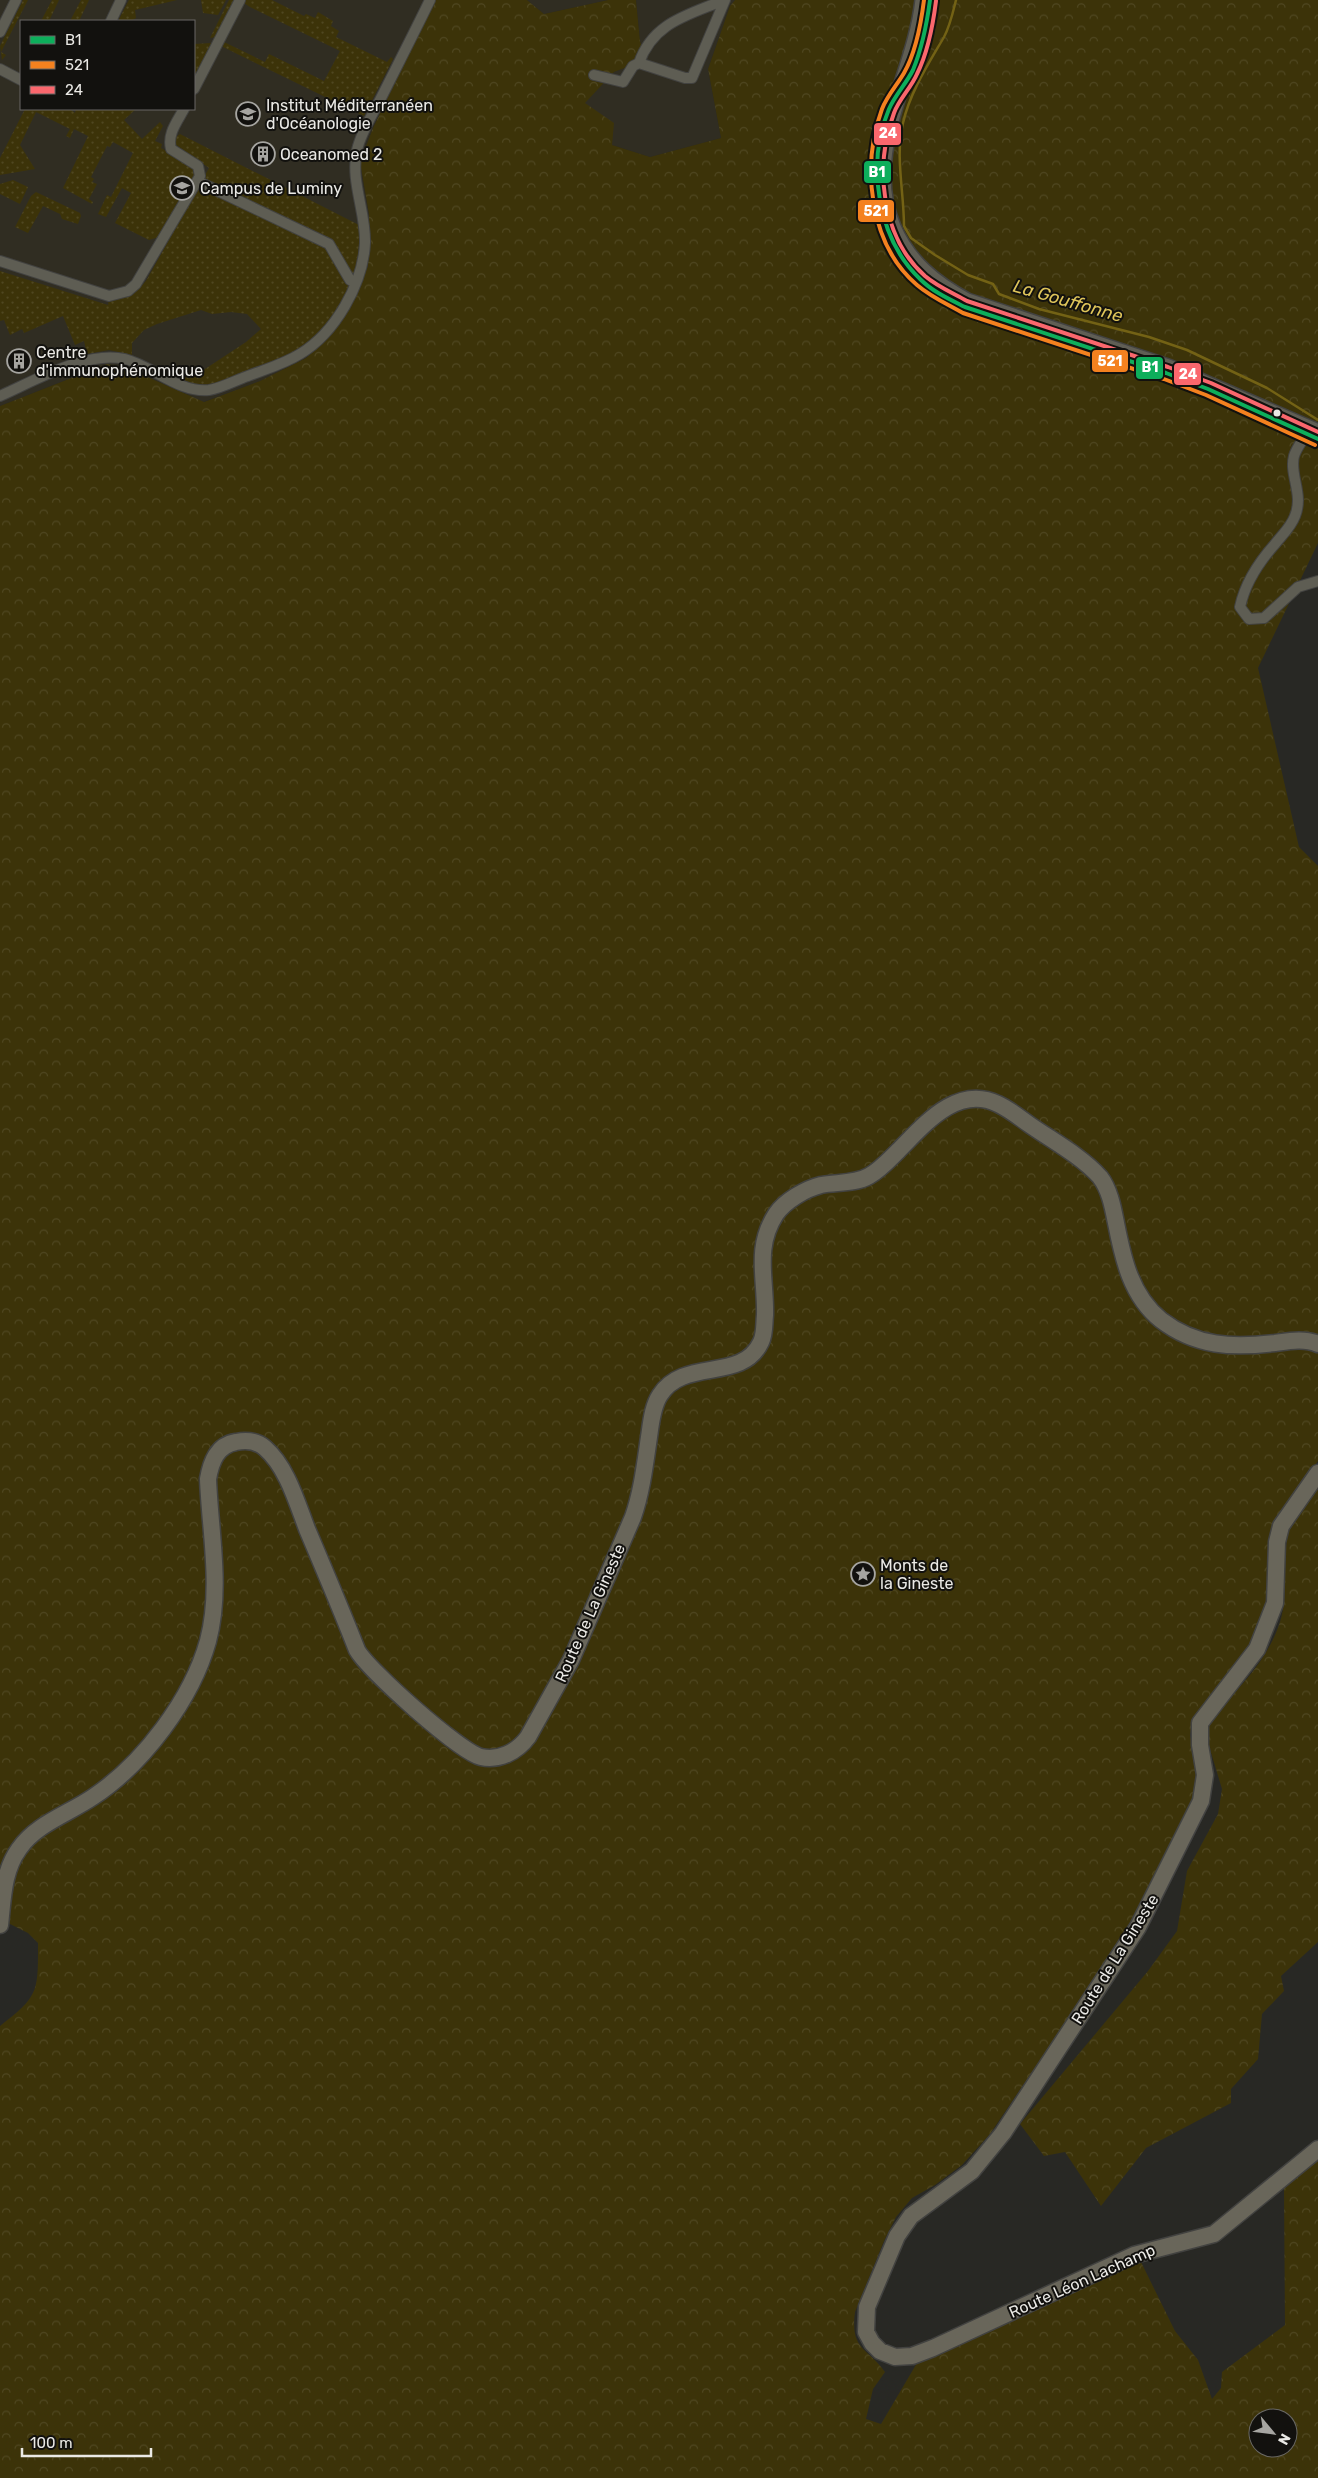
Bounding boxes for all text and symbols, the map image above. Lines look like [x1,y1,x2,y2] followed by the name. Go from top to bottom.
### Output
[20,20,195,110] legend
[65,31,81,49] text: B1
[65,56,89,74] text: 521
[65,81,83,99] text: 24
[266,96,433,133] place label: Institut Méditerranéen d'Océanologie
[235,101,261,127] school or university icon: Institut Méditerranéen d'Océanologie
[873,122,902,146] line badge: 24
[879,125,898,142] text: 24
[250,141,276,167] building icon: Oceanomed 2
[280,145,382,164] place label: Oceanomed 2
[863,160,892,184] line badge: B1
[869,164,885,181] text: B1
[169,175,195,201] school or university icon: Campus de Luminy
[200,179,342,198] place label: Campus de Luminy
[857,199,895,223] line badge: 521
[863,203,889,220] text: 521
[1011,275,1125,327] water label: La Gouffonne
[36,343,203,380] place label: Centre d'immunophénomique
[6,348,32,374] building icon: Centre d'immunophénomique
[1091,349,1129,373] line badge: 521
[1097,353,1123,370] text: 521
[1135,356,1164,380] line badge: B1
[1142,359,1158,376] text: B1
[1173,362,1202,386] line badge: 24
[1179,366,1198,383] text: 24
[1272,408,1282,418] unlabelled marker
[551,1541,629,1685] street label: Route de La Gineste
[880,1556,953,1593] place label: Monts de la Gineste
[850,1561,876,1587] place icon: Monts de la Gineste
[1067,1891,1163,2027] street label: Route de La Gineste
[1006,2240,1158,2322] street label: Route Léon Lachamp
[1248,2408,1298,2458] north arrow
[22,2426,151,2458] scale bar
[1274,2431,1294,2448] text: N
[30,2434,72,2452] text: 100 m

